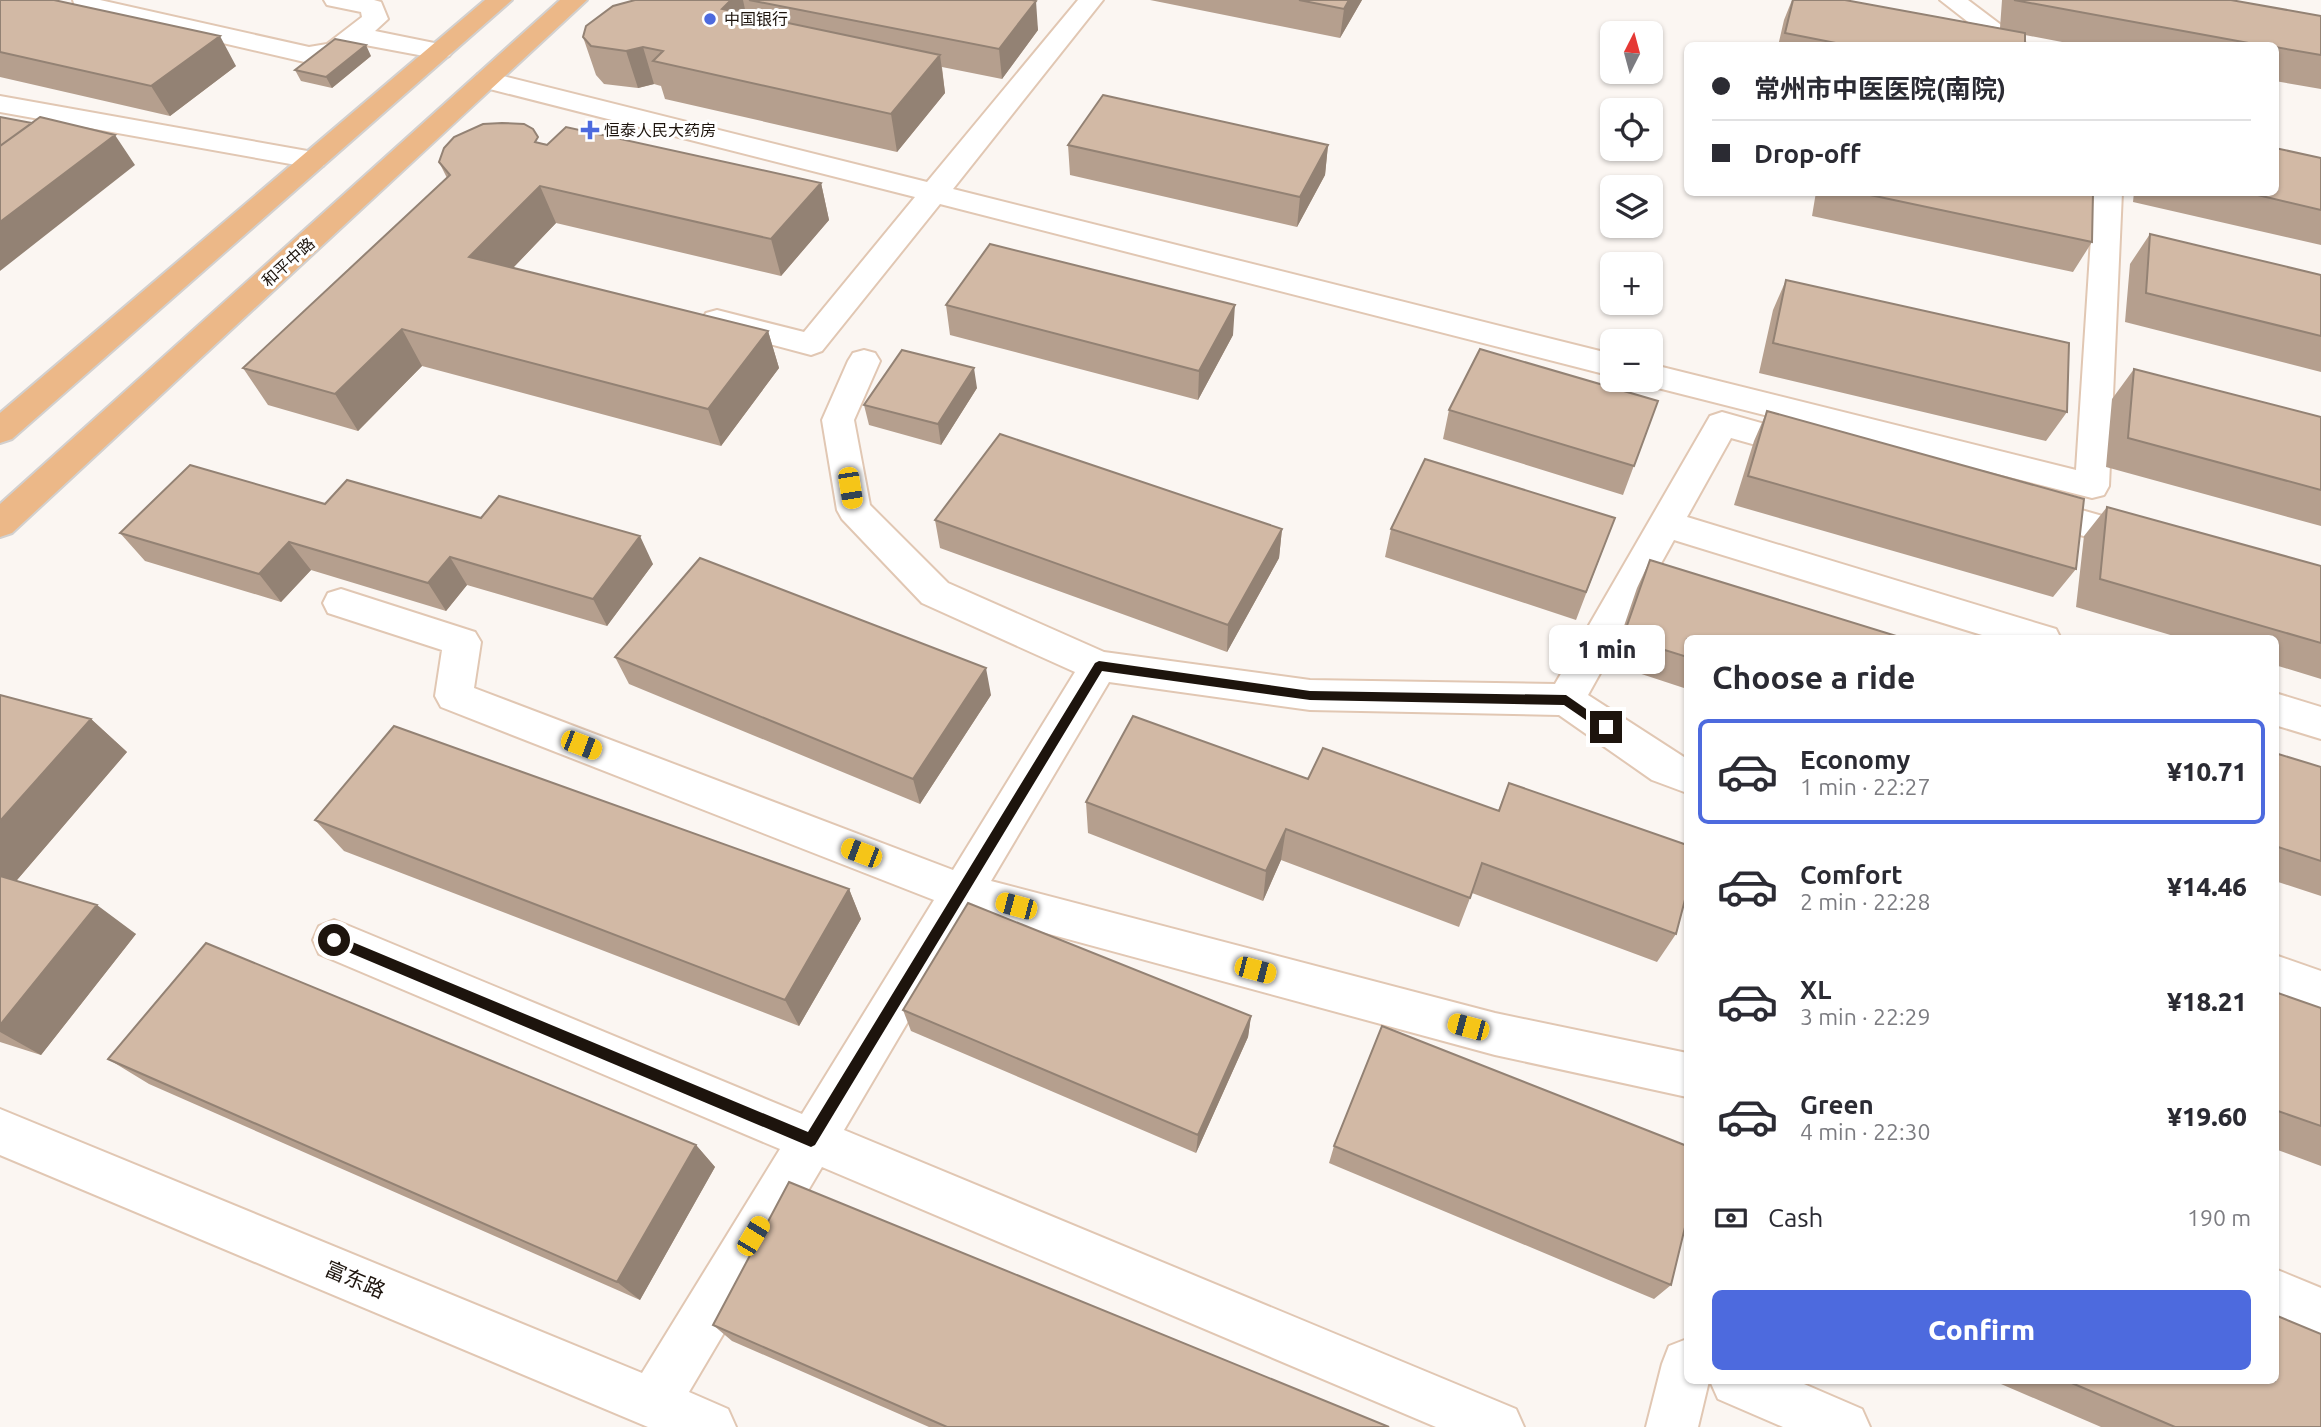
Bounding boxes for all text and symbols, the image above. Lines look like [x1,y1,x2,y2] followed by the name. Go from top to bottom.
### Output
[724,10,788,28] place label: 中国银行
[702,11,718,27] marker: 中国银行
[1600,21,1662,84] north arrow
[1600,21,1663,392] map controls
[1754,74,2006,103] text: 常州市中医医院(南院)
[1600,98,1663,161] button: locate
[604,121,716,139] place label: 恒泰人民大药房
[582,122,598,138] marker: 恒泰人民大药房
[1754,139,1861,168] text: Drop-off
[1600,175,1663,238] button: layers
[258,234,318,290] street label: 和平中路
[1600,252,1663,315] button: +
[1600,329,1663,392] button: −
[837,466,864,510] car
[1548,626,1664,674] callout: 1 min
[1578,637,1636,662] text: 1 min
[1712,659,1915,695] text: Choose a ride
[1590,711,1622,743] route end
[558,728,605,762] car
[1716,740,1779,803] icon: car
[1800,745,1910,774] text: Economy
[2167,757,2247,786] text: ¥10.71
[1800,774,1931,799] text: 1 min · 22:27
[838,836,885,870] car
[1716,855,1779,918] icon: car
[1800,860,1903,889] text: Comfort
[2167,872,2247,901] text: ¥14.46
[1800,889,1931,914] text: 2 min · 22:28
[993,890,1040,922] car
[318,924,350,956] route start
[1232,954,1279,986] car
[1716,970,1779,1033] icon: car
[1800,975,1831,1004] text: XL
[2167,987,2247,1016] text: ¥18.21
[1800,1004,1931,1029] text: 3 min · 22:29
[1445,1011,1492,1043] car
[1716,1085,1779,1148] icon: car
[1800,1090,1874,1119] text: Green
[2167,1102,2247,1131] text: ¥19.60
[1800,1119,1931,1144] text: 4 min · 22:30
[1712,1199,1750,1237] icon: cash
[1768,1203,1823,1232] text: Cash
[2187,1205,2251,1230] text: 190 m
[734,1213,773,1259] car
[322,1256,389,1302] street label: 富东路
[1712,1290,2251,1370] button: Confirm

